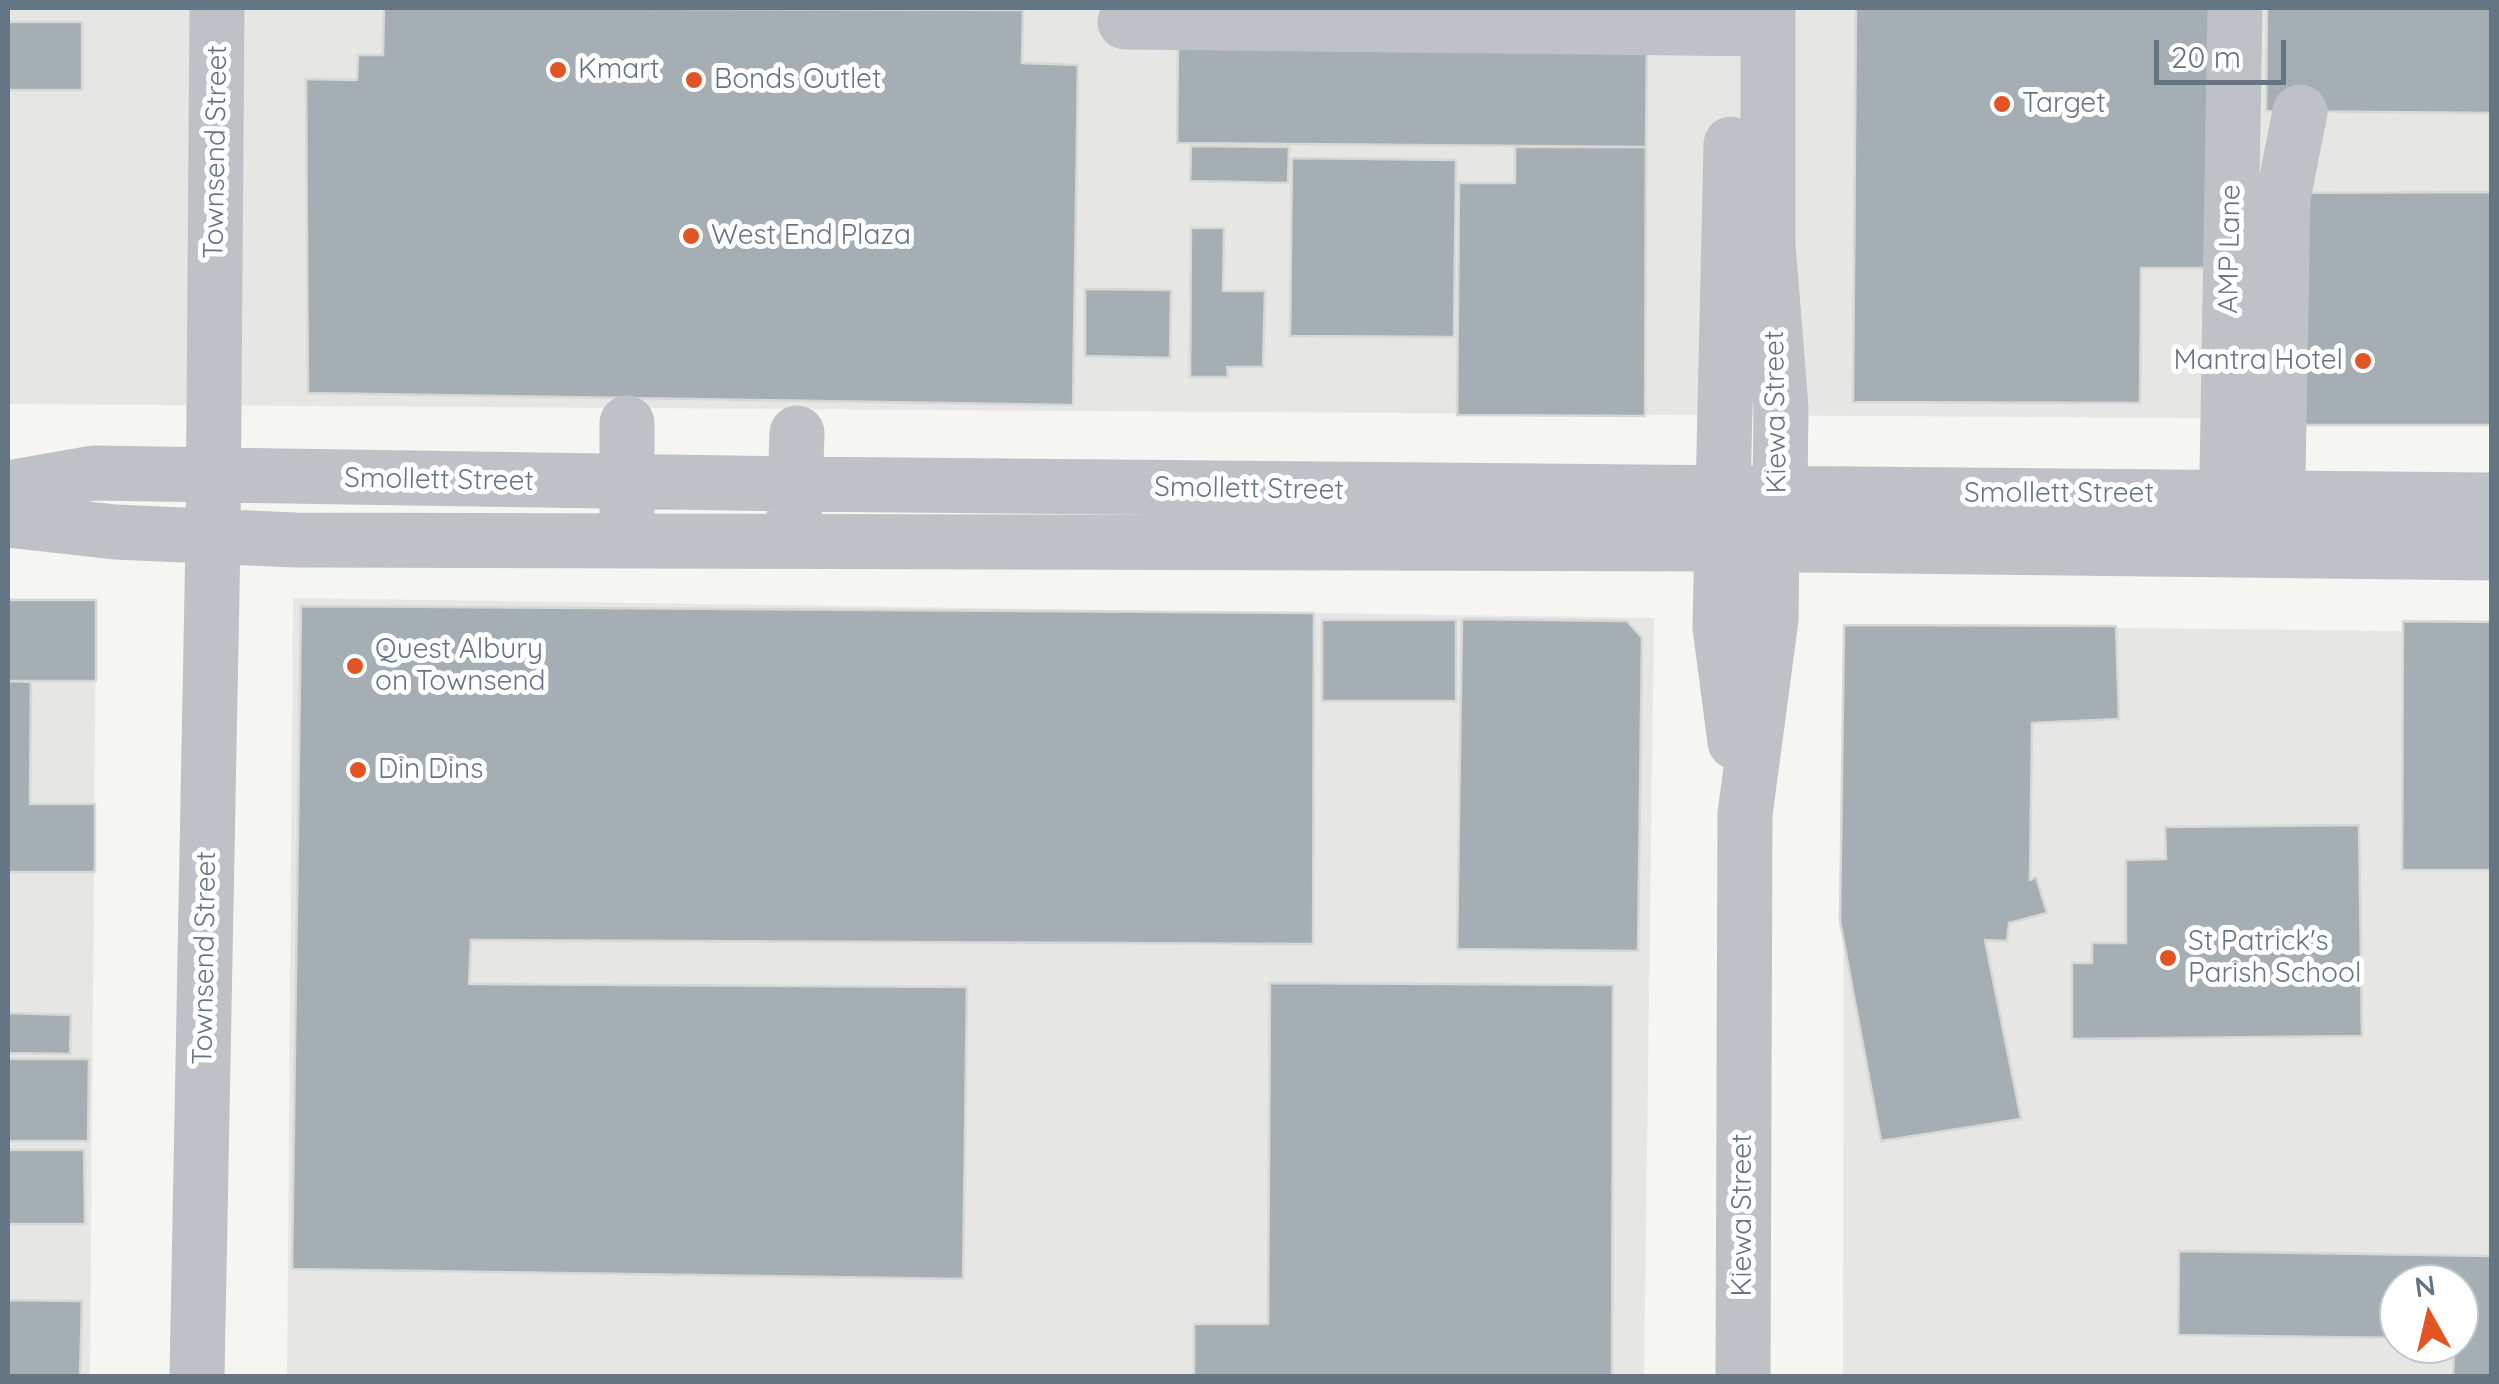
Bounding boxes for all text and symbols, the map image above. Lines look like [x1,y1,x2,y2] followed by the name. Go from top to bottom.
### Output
[2159,20,2292,82] scale bar
[2171,38,2241,76] text: 20 m
[197,45,235,259] street label: Townsend Street
[578,53,659,87] place label: Kmart
[547,59,569,81] marker: Kmart
[714,63,881,97] place label: Bonds Outlet
[683,69,705,91] marker: Bonds Outlet
[2022,87,2106,121] place label: Target
[1991,93,2013,115] marker: Target
[2212,184,2248,314] street label: AMP Lane
[711,219,911,253] place label: West End Plaza
[680,225,702,247] marker: West End Plaza
[1758,330,1794,494] street label: Kiewa Street
[2173,344,2343,378] place label: Mantra Hotel
[2352,350,2374,372] marker: Mantra Hotel
[344,462,534,498] street label: Smollett Street
[1154,471,1344,507] street label: Smollett Street
[1964,477,2154,511] street label: Smollett Street
[375,633,546,699] place label: Quest Albury on Townsend
[344,655,366,677] marker: Quest Albury on Townsend
[378,753,483,787] place label: Din Dins
[347,759,369,781] marker: Din Dins
[186,851,224,1065] street label: Townsend Street
[2188,925,2361,991] place label: St Patrick's Parish School
[2157,947,2179,969] marker: St Patrick's Parish School
[1726,1133,1760,1297] street label: Kiewa Street
[2379,1264,2479,1364] north arrow
[2412,1267,2438,1305] text: N

